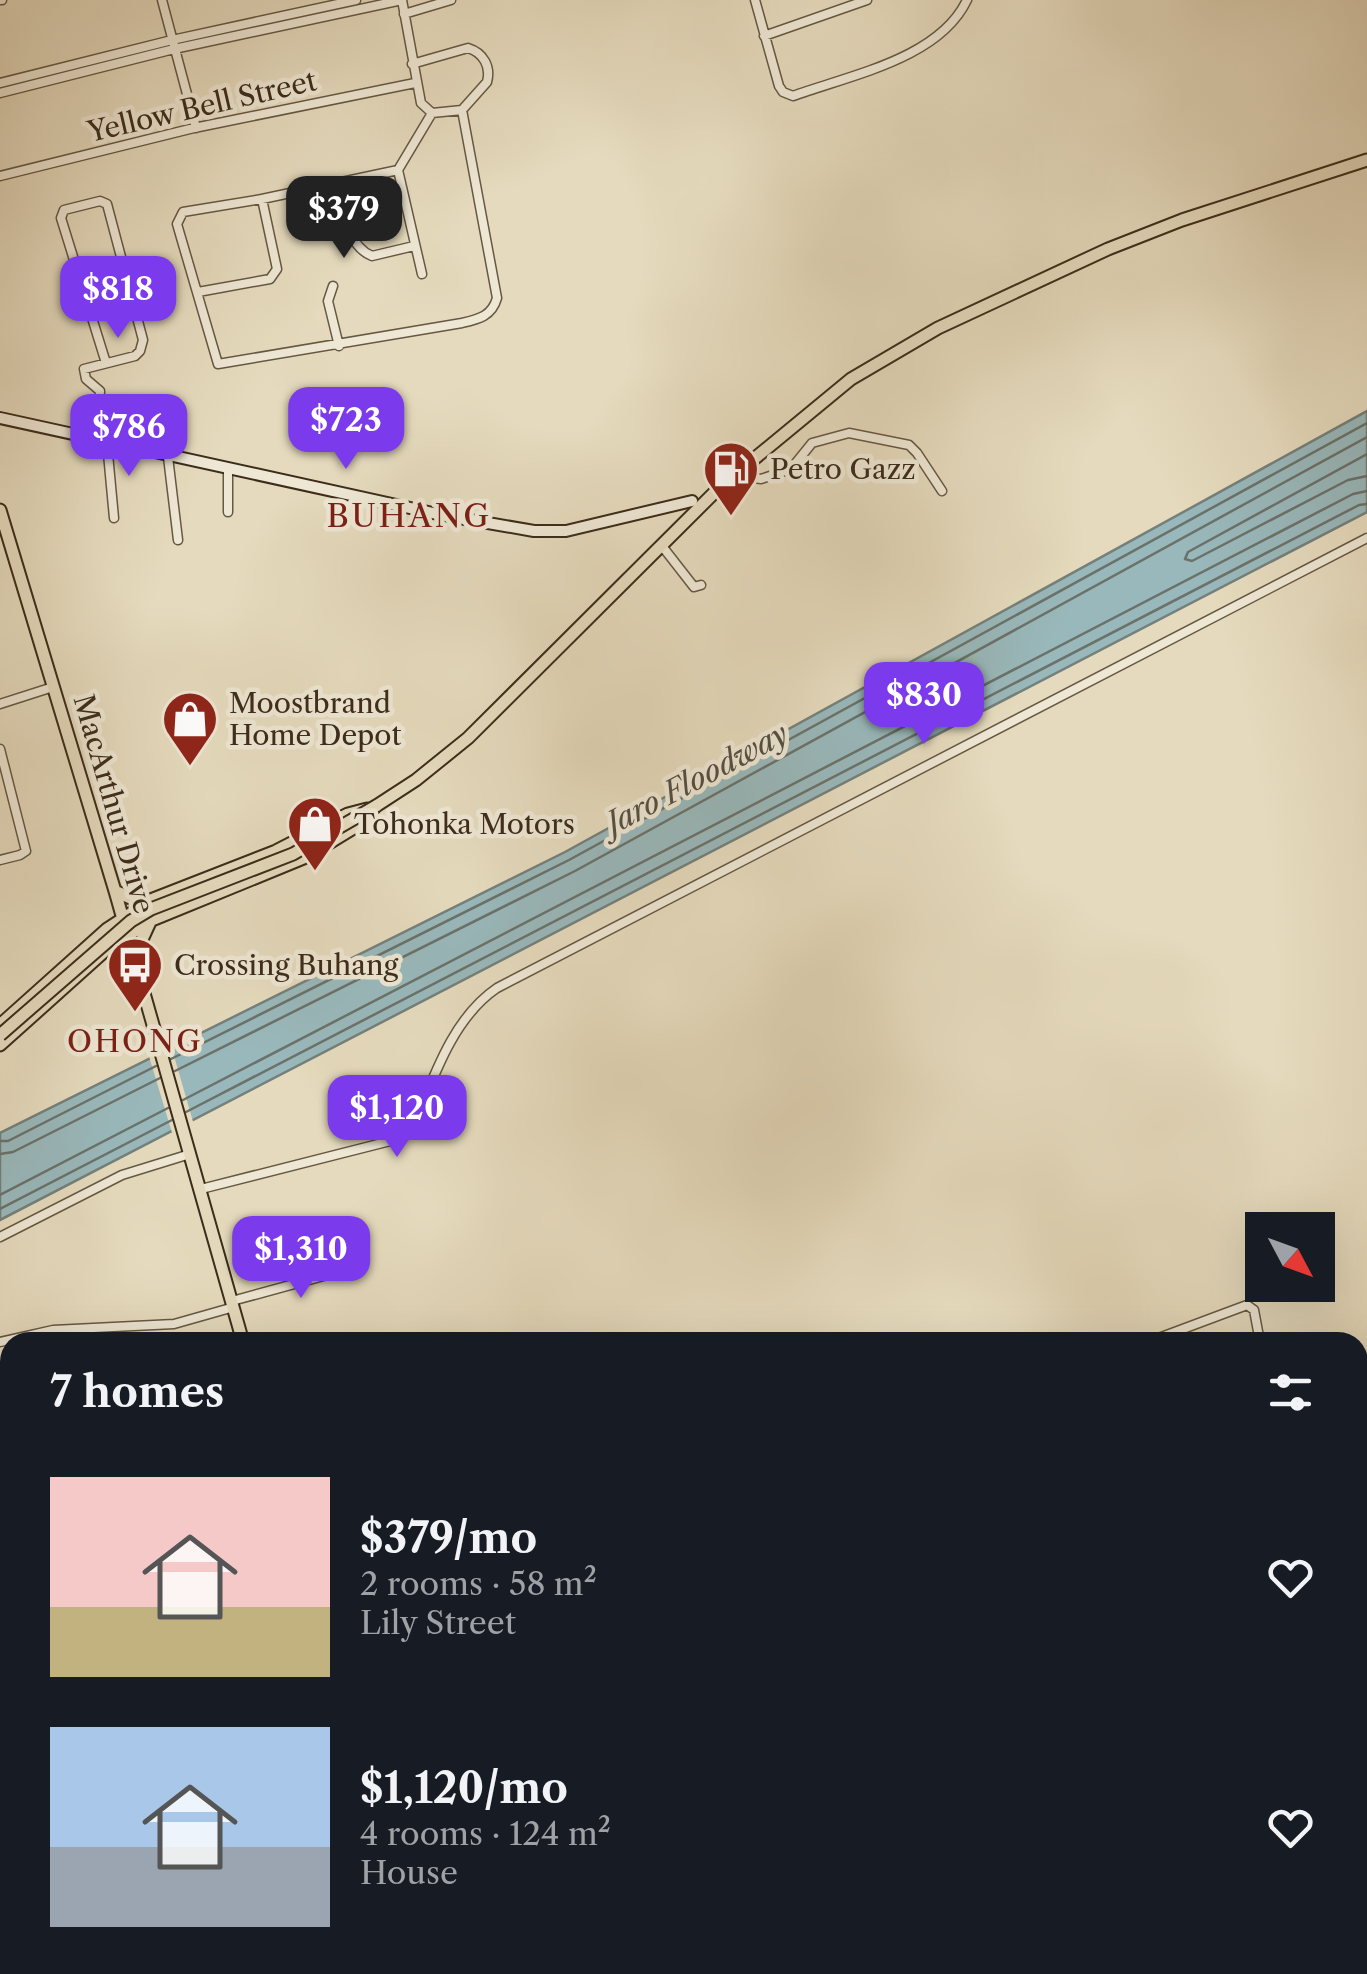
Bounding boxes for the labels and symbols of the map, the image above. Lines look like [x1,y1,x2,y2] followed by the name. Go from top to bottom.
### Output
[83,63,320,149] street label: Yellow Bell Street
[285,176,403,261] pin: $379
[59,256,177,341] pin: $818
[287,387,405,472] pin: $723
[70,394,188,479] pin: $786
[701,439,761,518] fuel station icon: Petro Gazz
[770,452,916,486] place label: Petro Gazz
[327,496,491,535] district label: BUHANG
[865,662,983,747] pin: $830
[229,686,401,752] place label: Moostbrand Home Depot
[160,689,220,768] shop icon: Moostbrand Home Depot
[66,691,162,917] street label: MacArthur Drive
[592,715,794,846] water label: Jaro Floodway
[285,794,345,873] shop icon: Tohonka Motors
[354,807,575,841] place label: Tohonka Motors
[105,935,165,1014] bus stop icon: Crossing Buhang
[174,948,398,982] place label: Crossing Buhang
[67,1023,203,1060] district label: OHONG
[316,1075,478,1160] pin: $1,120
[1245,1212,1335,1302] north arrow
[220,1216,382,1301] pin: $1,310

